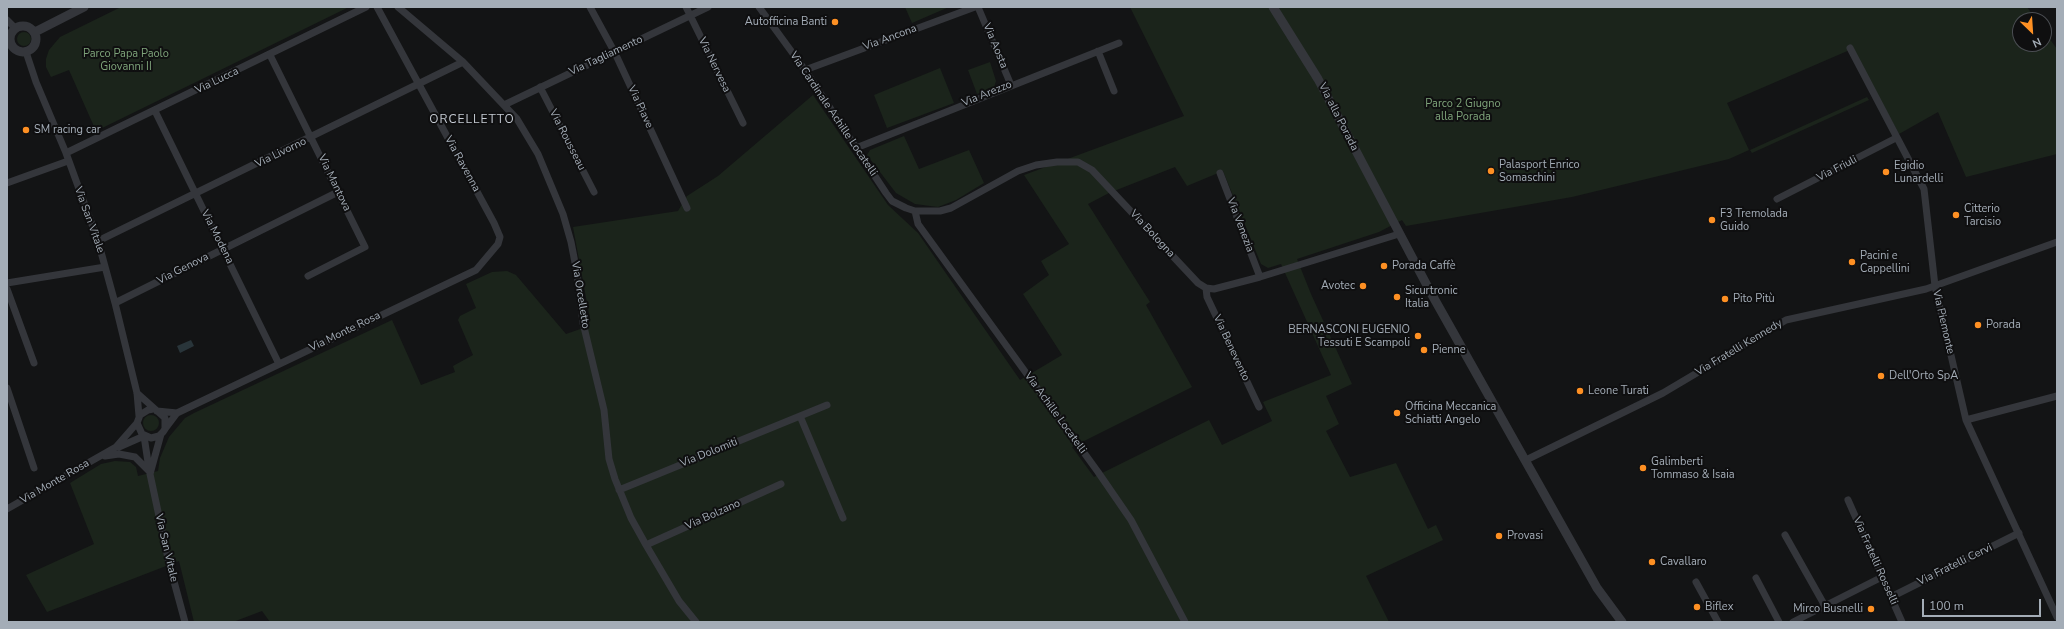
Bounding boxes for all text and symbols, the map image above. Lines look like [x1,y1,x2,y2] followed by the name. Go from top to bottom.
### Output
[2012,12,2052,52] north arrow
[745,15,827,29] place label: Autofficina Banti
[830,17,840,27] marker: Autofficina Banti
[980,21,1010,71] street label: Via Aosta
[861,22,919,54] street label: Via Ancona
[567,33,645,79] street label: Via Tagliamento
[2030,34,2044,51] text: N
[695,35,733,95] street label: Via Nervesa
[83,47,169,73] park label: Parco Papa Paolo Giovanni II
[786,49,880,179] street label: Via Cardinale Achille Locatelli
[193,65,241,97] street label: Via Lucca
[960,78,1014,110] street label: Via Arezzo
[1315,81,1361,153] street label: Via alla Porada
[624,84,656,130] street label: Via Piave
[1425,97,1501,123] park label: Parco 2 Giugno alla Porada
[546,107,588,173] street label: Via Rousseau
[429,113,515,127] district label: ORCELLETTO
[34,123,101,137] place label: SM racing car
[21,125,31,135] marker: SM racing car
[441,134,483,194] street label: Via Ravenna
[253,135,309,171] street label: Via Livorno
[315,152,353,214] street label: Via Mantova
[1815,153,1859,185] street label: Via Friuli
[1499,158,1580,184] place label: Palasport Enrico Somaschini
[1894,159,1943,185] place label: Egidio Lunardelli
[1486,166,1496,176] marker: Palasport Enrico Somaschini
[1881,167,1891,177] marker: Egidio Lunardelli
[71,185,107,255] street label: Via San Vitale
[1224,196,1256,254] street label: Via Venezia
[1964,202,2001,228] place label: Citterio Tarcisio
[1127,207,1177,261] street label: Via Bologna
[1720,207,1788,233] place label: F3 Tremolada Guido
[198,208,236,266] street label: Via Modena
[1951,210,1961,220] marker: Citterio Tarcisio
[1707,215,1717,225] marker: F3 Tremolada Guido
[1860,249,1910,275] place label: Pacini e Cappellini
[155,250,211,288] street label: Via Genova
[1847,257,1857,267] marker: Pacini e Cappellini
[1392,259,1456,273] place label: Porada Caffè
[568,260,592,330] street label: Via Orcelletto
[1379,261,1389,271] marker: Porada Caffè
[1321,279,1355,293] place label: Avotec
[1358,281,1368,291] marker: Avotec
[1405,284,1458,310] place label: Sicurtronic Italia
[1929,289,1957,355] street label: Via Piemonte
[1392,292,1402,302] marker: Sicurtronic Italia
[1733,292,1775,306] place label: Pito Pitù
[1720,294,1730,304] marker: Pito Pitù
[307,309,383,355] street label: Via Monte Rosa
[1210,313,1252,383] street label: Via Benevento
[1693,317,1785,379] street label: Via Fratelli Kennedy
[1986,318,2021,332] place label: Porada
[1973,320,1983,330] marker: Porada
[1288,323,1410,349] place label: BERNASCONI EUGENIO Tessuti E Scampoli
[1413,331,1423,341] marker: BERNASCONI EUGENIO Tessuti E Scampoli
[1432,343,1466,357] place label: Pienne
[1419,345,1429,355] marker: Pienne
[1889,369,1958,383] place label: Dell'Orto SpA
[1021,370,1089,456] street label: Via Achille Locatelli
[1876,371,1886,381] marker: Dell'Orto SpA
[1588,384,1649,398] place label: Leone Turati
[1575,386,1585,396] marker: Leone Turati
[1405,400,1496,426] place label: Officina Meccanica Schiatti Angelo
[1392,408,1402,418] marker: Officina Meccanica Schiatti Angelo
[678,436,740,470] street label: Via Dolomiti
[1651,455,1735,481] place label: Galimberti Tommaso & Isaia
[18,457,92,507] street label: Via Monte Rosa
[1638,463,1648,473] marker: Galimberti Tommaso & Isaia
[683,497,743,533] street label: Via Bolzano
[152,513,180,583] street label: Via San Vitale
[1850,515,1900,607] street label: Via Fratelli Rosselli
[1507,529,1543,543] place label: Provasi
[1494,531,1504,541] marker: Provasi
[1916,541,1994,589] street label: Via Fratelli Cervi
[1660,555,1707,569] place label: Cavallaro
[1647,557,1657,567] marker: Cavallaro
[1924,591,2043,617] scale bar
[1929,598,1964,614] text: 100 m
[1705,600,1733,614] place label: Biflex
[1692,602,1702,612] marker: Biflex
[1793,602,1863,616] place label: Mirco Busnelli
[1866,604,1876,614] marker: Mirco Busnelli

